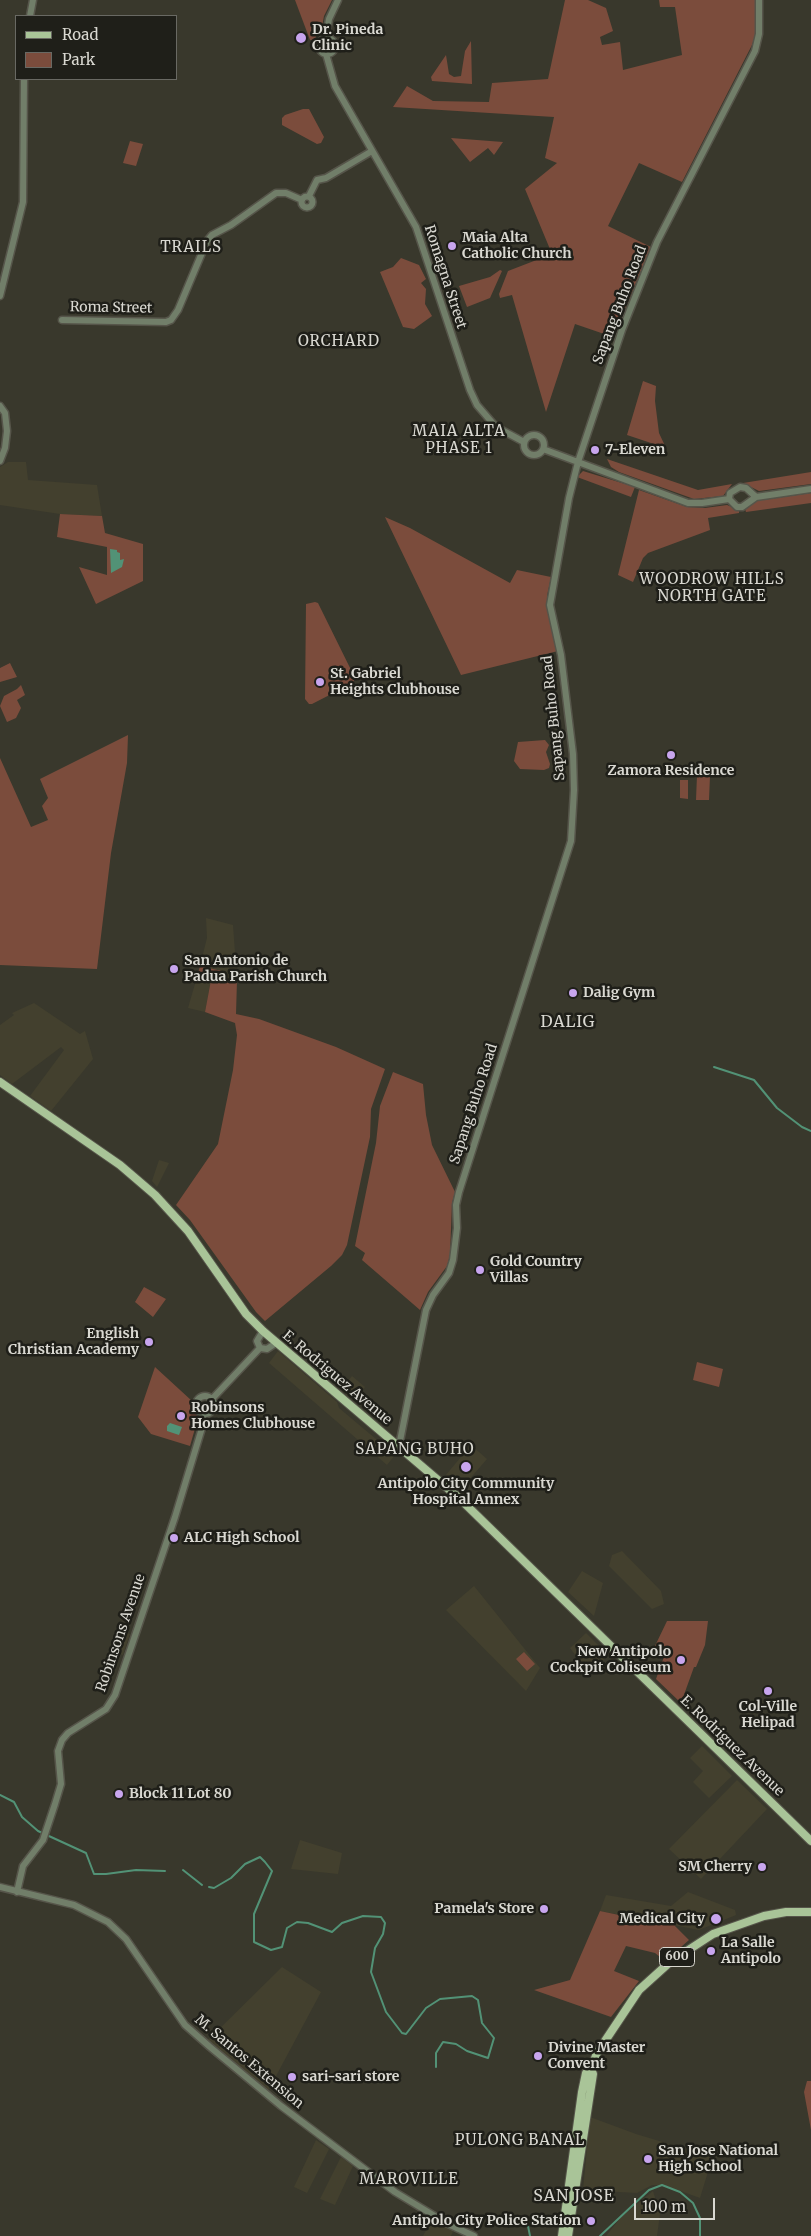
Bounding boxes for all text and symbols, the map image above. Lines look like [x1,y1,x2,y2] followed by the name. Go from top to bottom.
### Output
[15,15,178,80] legend
[312,22,383,54] place label: Dr. Pineda Clinic
[62,25,98,44] text: Road
[294,31,308,45] marker: Dr. Pineda Clinic
[62,50,95,69] text: Park
[420,223,470,331] street label: Romagna Street
[462,230,572,262] place label: Maia Alta Catholic Church
[159,239,223,257] district label: TRAILS
[446,240,458,252] marker: Maia Alta Catholic Church
[590,243,650,367] street label: Sapang Buho Road
[70,299,152,317] street label: Roma Street
[297,333,381,351] district label: ORCHARD
[411,423,507,458] district label: MAIA ALTA PHASE 1
[605,442,665,458] place label: 7-Eleven
[589,444,601,456] marker: 7-Eleven
[638,571,786,606] district label: WOODROW HILLS NORTH GATE
[539,655,569,781] street label: Sapang Buho Road
[330,666,460,699] place label: St. Gabriel Heights Clubhouse
[314,676,326,688] marker: St. Gabriel Heights Clubhouse
[665,749,677,761] marker: Zamora Residence
[608,763,734,779] place label: Zamora Residence
[184,953,327,986] place label: San Antonio de Padua Parish Church
[168,963,180,975] marker: San Antonio de Padua Parish Church
[583,985,655,1001] place label: Dalig Gym
[567,987,579,999] marker: Dalig Gym
[540,1012,596,1032] district label: DALIG
[447,1042,501,1166] street label: Sapang Buho Road
[490,1254,582,1286] place label: Gold Country Villas
[474,1264,486,1276] marker: Gold Country Villas
[8,1326,139,1358] place label: English Christian Academy
[279,1327,395,1429] street label: E. Rodriguez Avenue
[143,1336,155,1348] marker: English Christian Academy
[191,1400,315,1432] place label: Robinsons Homes Clubhouse
[175,1410,187,1422] marker: Robinsons Homes Clubhouse
[354,1441,476,1459] district label: SAPANG BUHO
[459,1460,473,1474] marker: Antipolo City Community Hospital Annex
[378,1476,554,1508] place label: Antipolo City Community Hospital Annex
[184,1530,299,1546] place label: ALC High School
[168,1532,180,1544] marker: ALC High School
[93,1572,149,1694] street label: Robinsons Avenue
[550,1644,671,1676] place label: New Antipolo Cockpit Coliseum
[675,1654,687,1666] marker: New Antipolo Cockpit Coliseum
[762,1685,774,1697] marker: Col-Ville Helipad
[677,1692,787,1800] street label: E. Rodriguez Avenue
[739,1699,797,1731] place label: Col-Ville Helipad
[129,1786,232,1802] place label: Block 11 Lot 80
[113,1788,125,1800] marker: Block 11 Lot 80
[678,1859,752,1875] place label: SM Cherry
[756,1861,768,1873] marker: SM Cherry
[434,1901,534,1917] place label: Pamela's Store
[538,1903,550,1915] marker: Pamela's Store
[619,1911,705,1927] place label: Medical City
[709,1912,723,1926] marker: Medical City
[721,1935,781,1968] place label: La Salle Antipolo
[705,1945,717,1957] marker: La Salle Antipolo
[660,1948,694,1966] road number: 600
[191,2012,307,2112] street label: M. Santos Extension
[548,2040,645,2072] place label: Divine Master Convent
[532,2050,544,2062] marker: Divine Master Convent
[302,2069,399,2085] place label: sari-sari store
[286,2071,298,2083] marker: sari-sari store
[453,2132,587,2150] district label: PULONG BANAL
[658,2143,778,2176] place label: San Jose National High School
[642,2153,654,2165] marker: San Jose National High School
[358,2171,460,2189] district label: MAROVILLE
[532,2186,616,2206] district label: SAN JOSE
[636,2188,717,2220] scale bar
[642,2197,686,2216] text: 100 m
[392,2213,581,2229] place label: Antipolo City Police Station
[585,2215,597,2227] marker: Antipolo City Police Station

